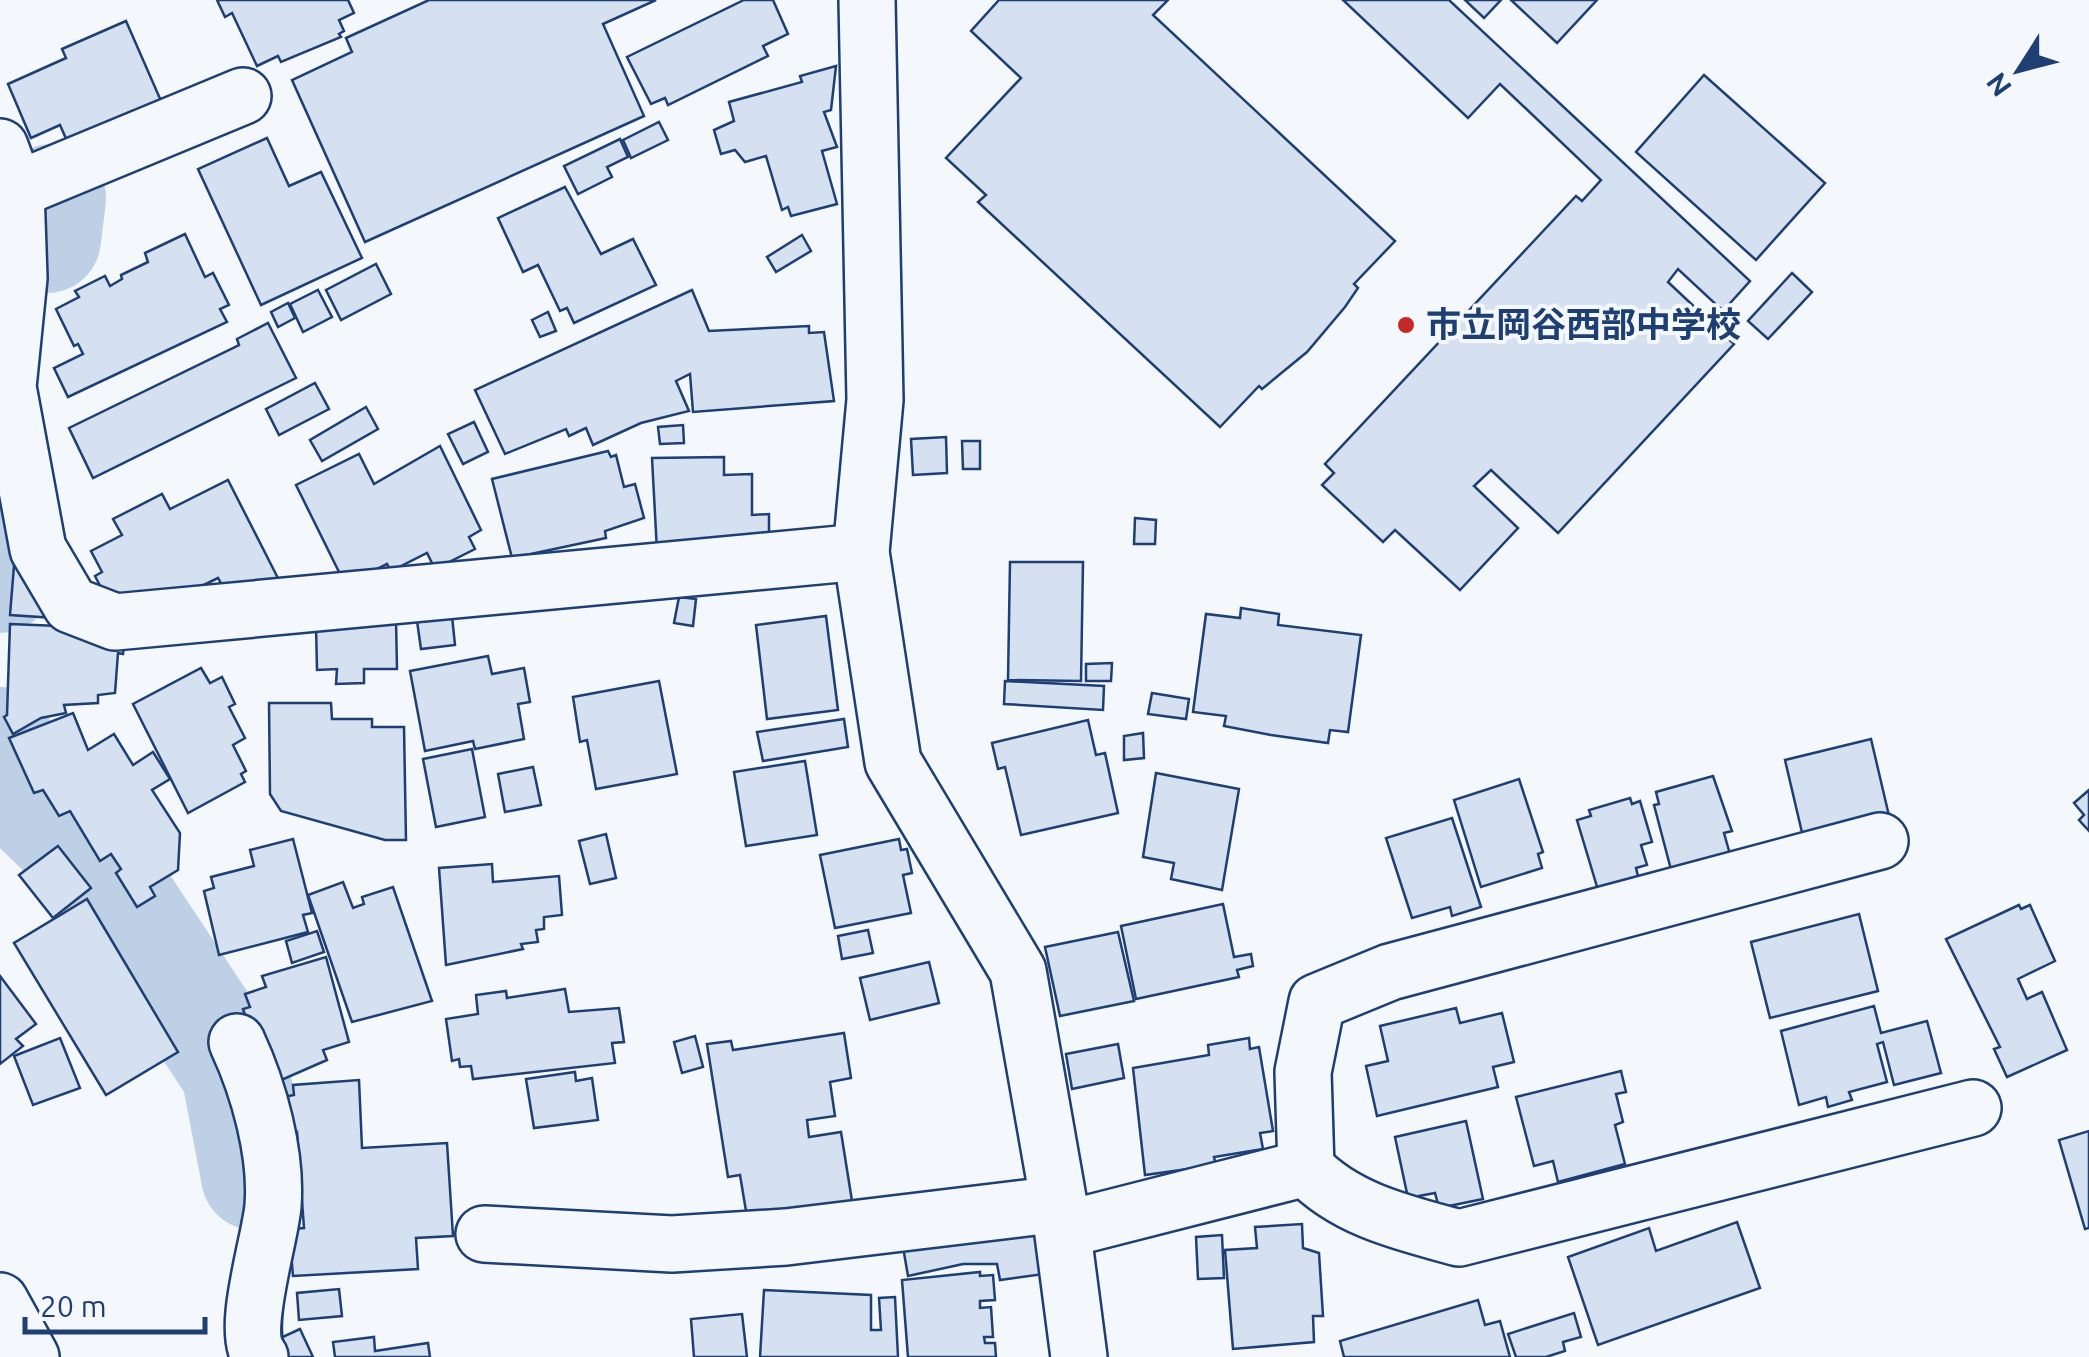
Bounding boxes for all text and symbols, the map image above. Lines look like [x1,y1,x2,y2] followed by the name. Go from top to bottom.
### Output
[1969,20,2069,120] north arrow
[1980,67,2017,103] text: N
[1426,304,1741,344] place label: 市立岡谷西部中学校
[1395,314,1417,336] marker: 市立岡谷西部中学校
[25,1272,205,1334] scale bar
[40,1289,107,1323] text: 20 m

